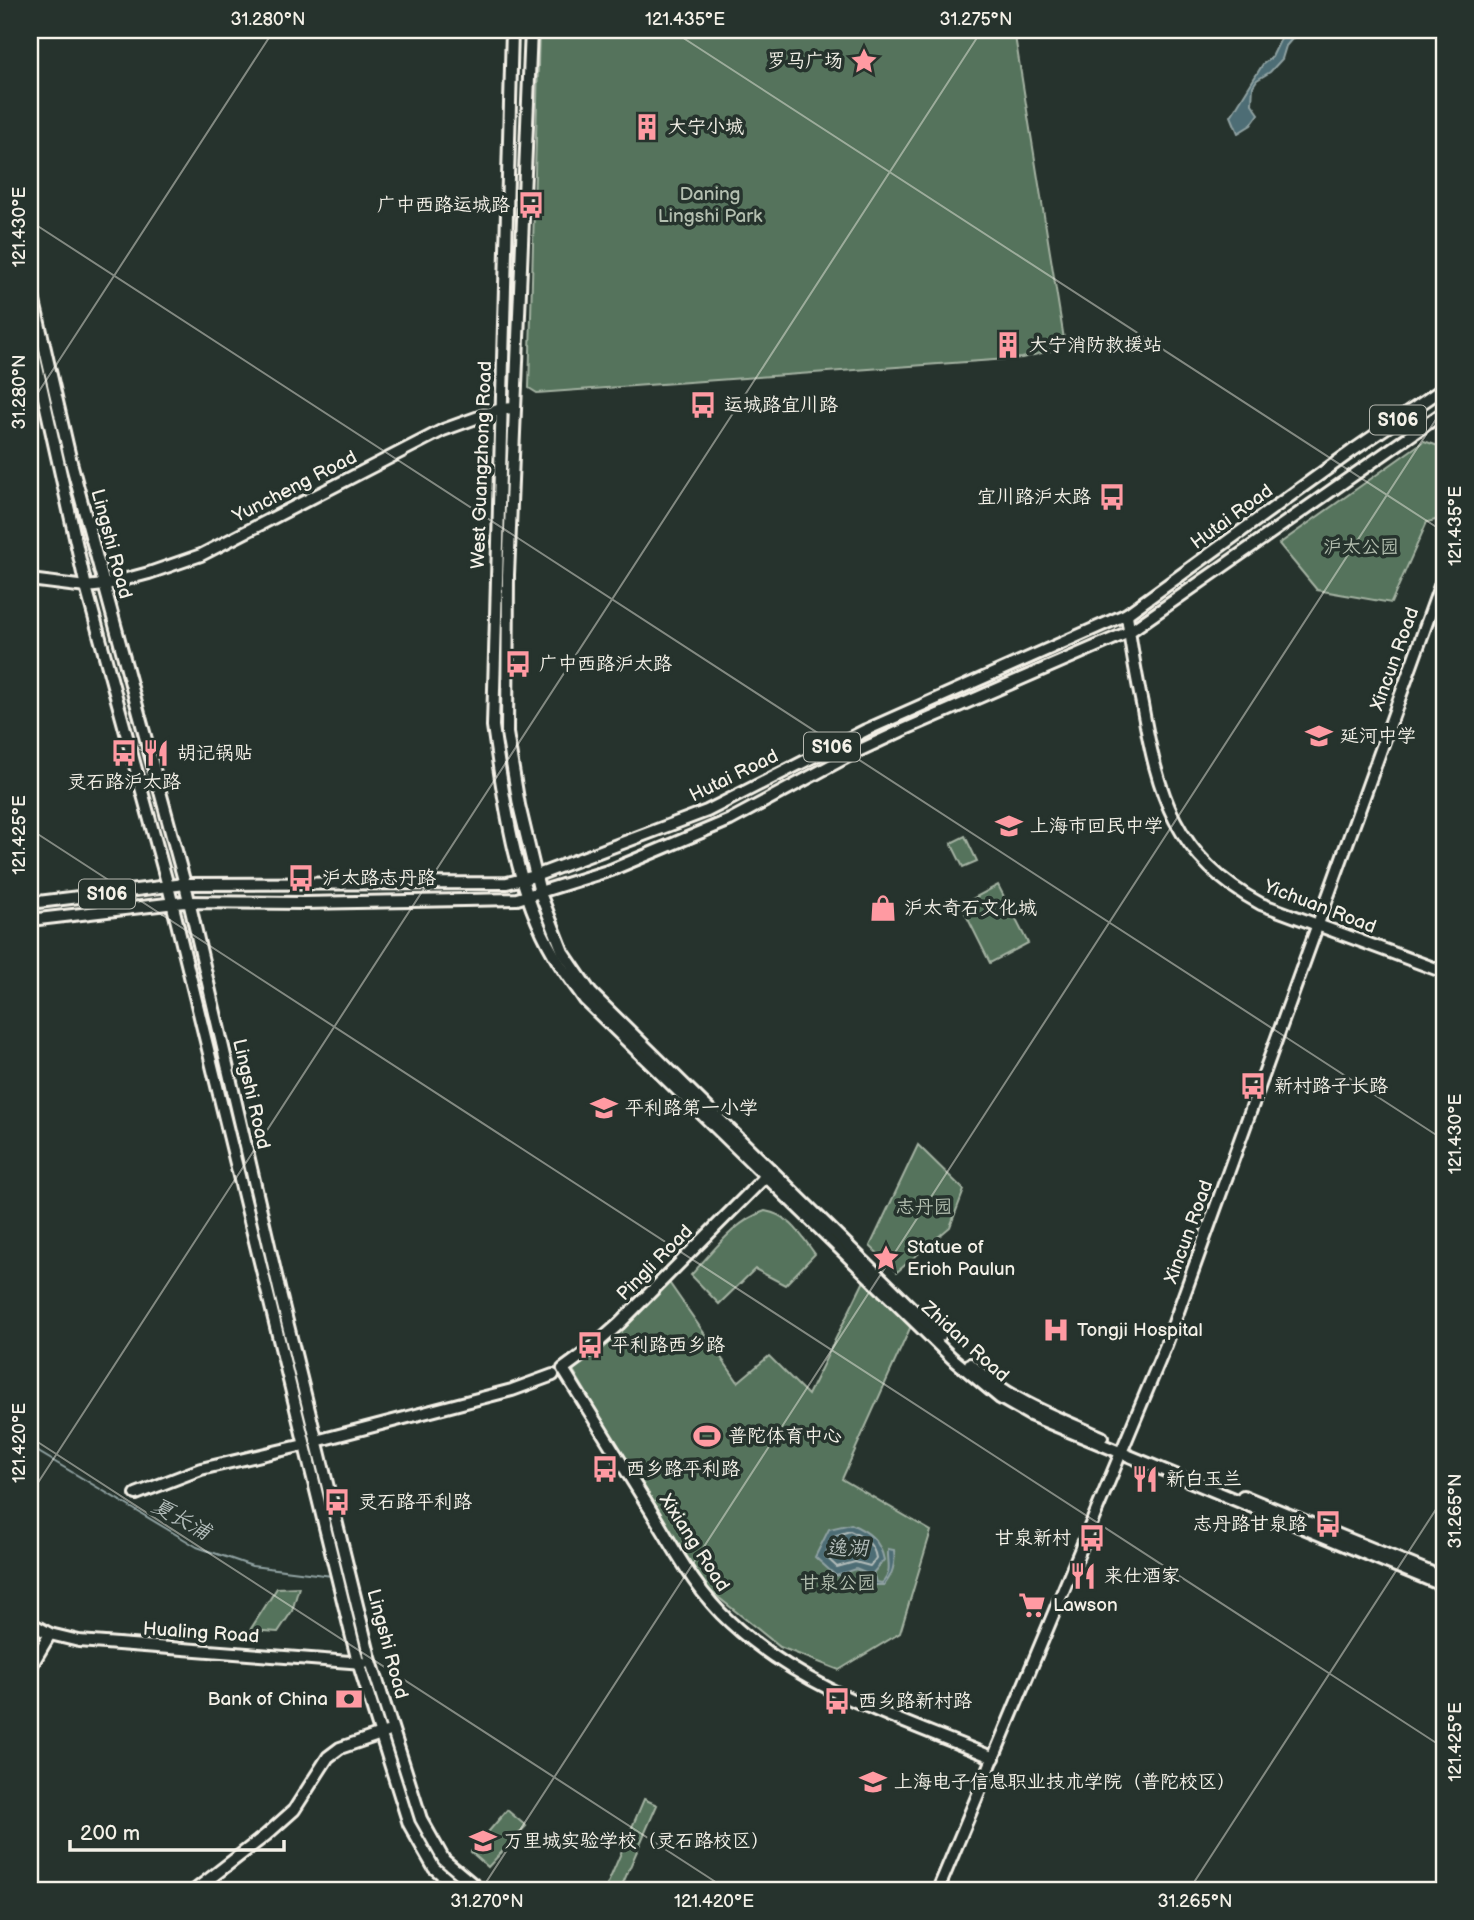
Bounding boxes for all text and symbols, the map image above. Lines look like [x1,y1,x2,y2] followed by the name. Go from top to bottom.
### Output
[230,9,306,30] text: 31.280°N
[645,9,725,30] text: 121.435°E
[940,9,1012,30] text: 31.275°N
[849,46,879,76] place icon: 罗马广场
[767,50,843,73] place label: 罗马广场
[632,112,662,142] building icon: 大宁小城
[668,116,744,139] place label: 大宁小城
[658,183,763,228] park label: Daning Lingshi Park
[9,187,30,267] text: 121.430°E
[516,190,546,220] bus stop icon: 广中西路运城路
[377,194,510,217] place label: 广中西路运城路
[993,330,1023,360] building icon: 大宁消防救援站
[1029,334,1162,357] place label: 大宁消防救援站
[9,354,30,430] text: 31.280°N
[467,361,497,569] street label: West Guangzhong Road
[688,390,718,420] bus stop icon: 运城路宜川路
[724,394,838,417] place label: 运城路宜川路
[1370,406,1426,434] road number: S106
[228,446,361,529] street label: Yuncheng Road
[1186,479,1278,555] street label: Hutai Road
[1097,482,1127,512] bus stop icon: 宜川路沪太路
[977,486,1091,509] place label: 宜川路沪太路
[1445,486,1466,566] text: 121.435°E
[85,487,137,601] street label: Lingshi Road
[1323,536,1399,559] park label: 沪太公园
[1365,604,1424,715] street label: Xincun Road
[503,649,533,679] bus stop icon: 广中西路沪太路
[539,653,672,676] place label: 广中西路沪太路
[1304,721,1334,751] school or university icon: 延河中学
[1340,725,1416,748] place label: 延河中学
[804,732,860,762] road number: S106
[109,738,139,768] bus stop icon: 灵石路沪太路
[141,738,171,768] restaurant icon: 胡记锅贴
[177,742,253,765] place label: 胡记锅贴
[686,745,782,807] street label: Hutai Road
[67,771,181,794] place label: 灵石路沪太路
[9,795,30,875] text: 121.425°E
[994,811,1024,841] school or university icon: 上海市回民中学
[1030,815,1163,838] place label: 上海市回民中学
[286,863,316,893] bus stop icon: 沪太路志丹路
[322,867,436,890] place label: 沪太路志丹路
[1260,875,1379,939] street label: Yichuan Road
[79,880,135,908] road number: S106
[868,893,898,923] shop icon: 沪太奇石文化城
[904,897,1037,920] place label: 沪太奇石文化城
[227,1037,275,1151] street label: Lingshi Road
[1238,1071,1268,1101] bus stop icon: 新村路子长路
[1274,1075,1388,1098] place label: 新村路子长路
[589,1093,619,1123] school or university icon: 平利路第一小学
[1445,1094,1466,1174] text: 121.430°E
[625,1097,758,1120] place label: 平利路第一小学
[1159,1177,1218,1288] street label: Xincun Road
[895,1196,953,1219] park label: 志丹园
[612,1220,698,1306] street label: Pingli Road
[907,1236,1015,1281] place label: Statue of Erioh Paulun
[871,1243,901,1273] place icon: Statue of Erioh Paulun
[916,1296,1014,1387] street label: Zhidan Road
[1041,1315,1071,1345] hospital icon: Tongji Hospital
[1077,1319,1203,1342] place label: Tongji Hospital
[575,1330,605,1360] bus stop icon: 平利路西乡路
[611,1334,725,1357] place label: 平利路西乡路
[9,1403,30,1483] text: 121.420°E
[692,1421,722,1451] sports icon: 普陀体育中心
[728,1425,842,1448] place label: 普陀体育中心
[590,1454,620,1484] bus stop icon: 西乡路平利路
[626,1458,740,1481] place label: 西乡路平利路
[1130,1464,1160,1494] restaurant icon: 新白玉兰
[1166,1468,1242,1491] place label: 新白玉兰
[1445,1473,1466,1549] text: 31.265°N
[322,1487,352,1517] bus stop icon: 灵石路平利路
[653,1489,734,1596] street label: Xixiang Road
[358,1491,472,1514] place label: 灵石路平利路
[147,1493,217,1547] water label: 夏长浦
[1313,1509,1343,1539] bus stop icon: 志丹路甘泉路
[1193,1513,1307,1536] place label: 志丹路甘泉路
[1077,1523,1107,1553] bus stop icon: 甘泉新村
[995,1527,1071,1550] place label: 甘泉新村
[826,1536,870,1561] water label: 逸湖
[1068,1561,1098,1591] restaurant icon: 来仕酒家
[1104,1565,1180,1588] place label: 来仕酒家
[800,1572,876,1595] park label: 甘泉公园
[361,1587,413,1701] street label: Lingshi Road
[1017,1590,1047,1620] supermarket icon: Lawson
[1053,1594,1118,1617] place label: Lawson
[142,1617,260,1649] street label: Hualing Road
[334,1684,364,1714] bank icon: Bank of China
[822,1686,852,1716] bus stop icon: 西乡路新村路
[207,1688,328,1711] place label: Bank of China
[858,1690,972,1713] place label: 西乡路新村路
[1445,1702,1466,1782] text: 121.425°E
[858,1767,888,1797] school or university icon: 上海电子信息职业技术学院（普陀校区）
[894,1771,1236,1794] place label: 上海电子信息职业技术学院（普陀校区）
[70,1808,284,1852] scale bar
[80,1821,140,1846] text: 200 m
[468,1826,498,1856] school or university icon: 万里城实验学校（灵石路校区）
[504,1830,770,1853] place label: 万里城实验学校（灵石路校区）
[450,1891,524,1912] text: 31.270°N
[674,1891,754,1912] text: 121.420°E
[1157,1891,1233,1912] text: 31.265°N

